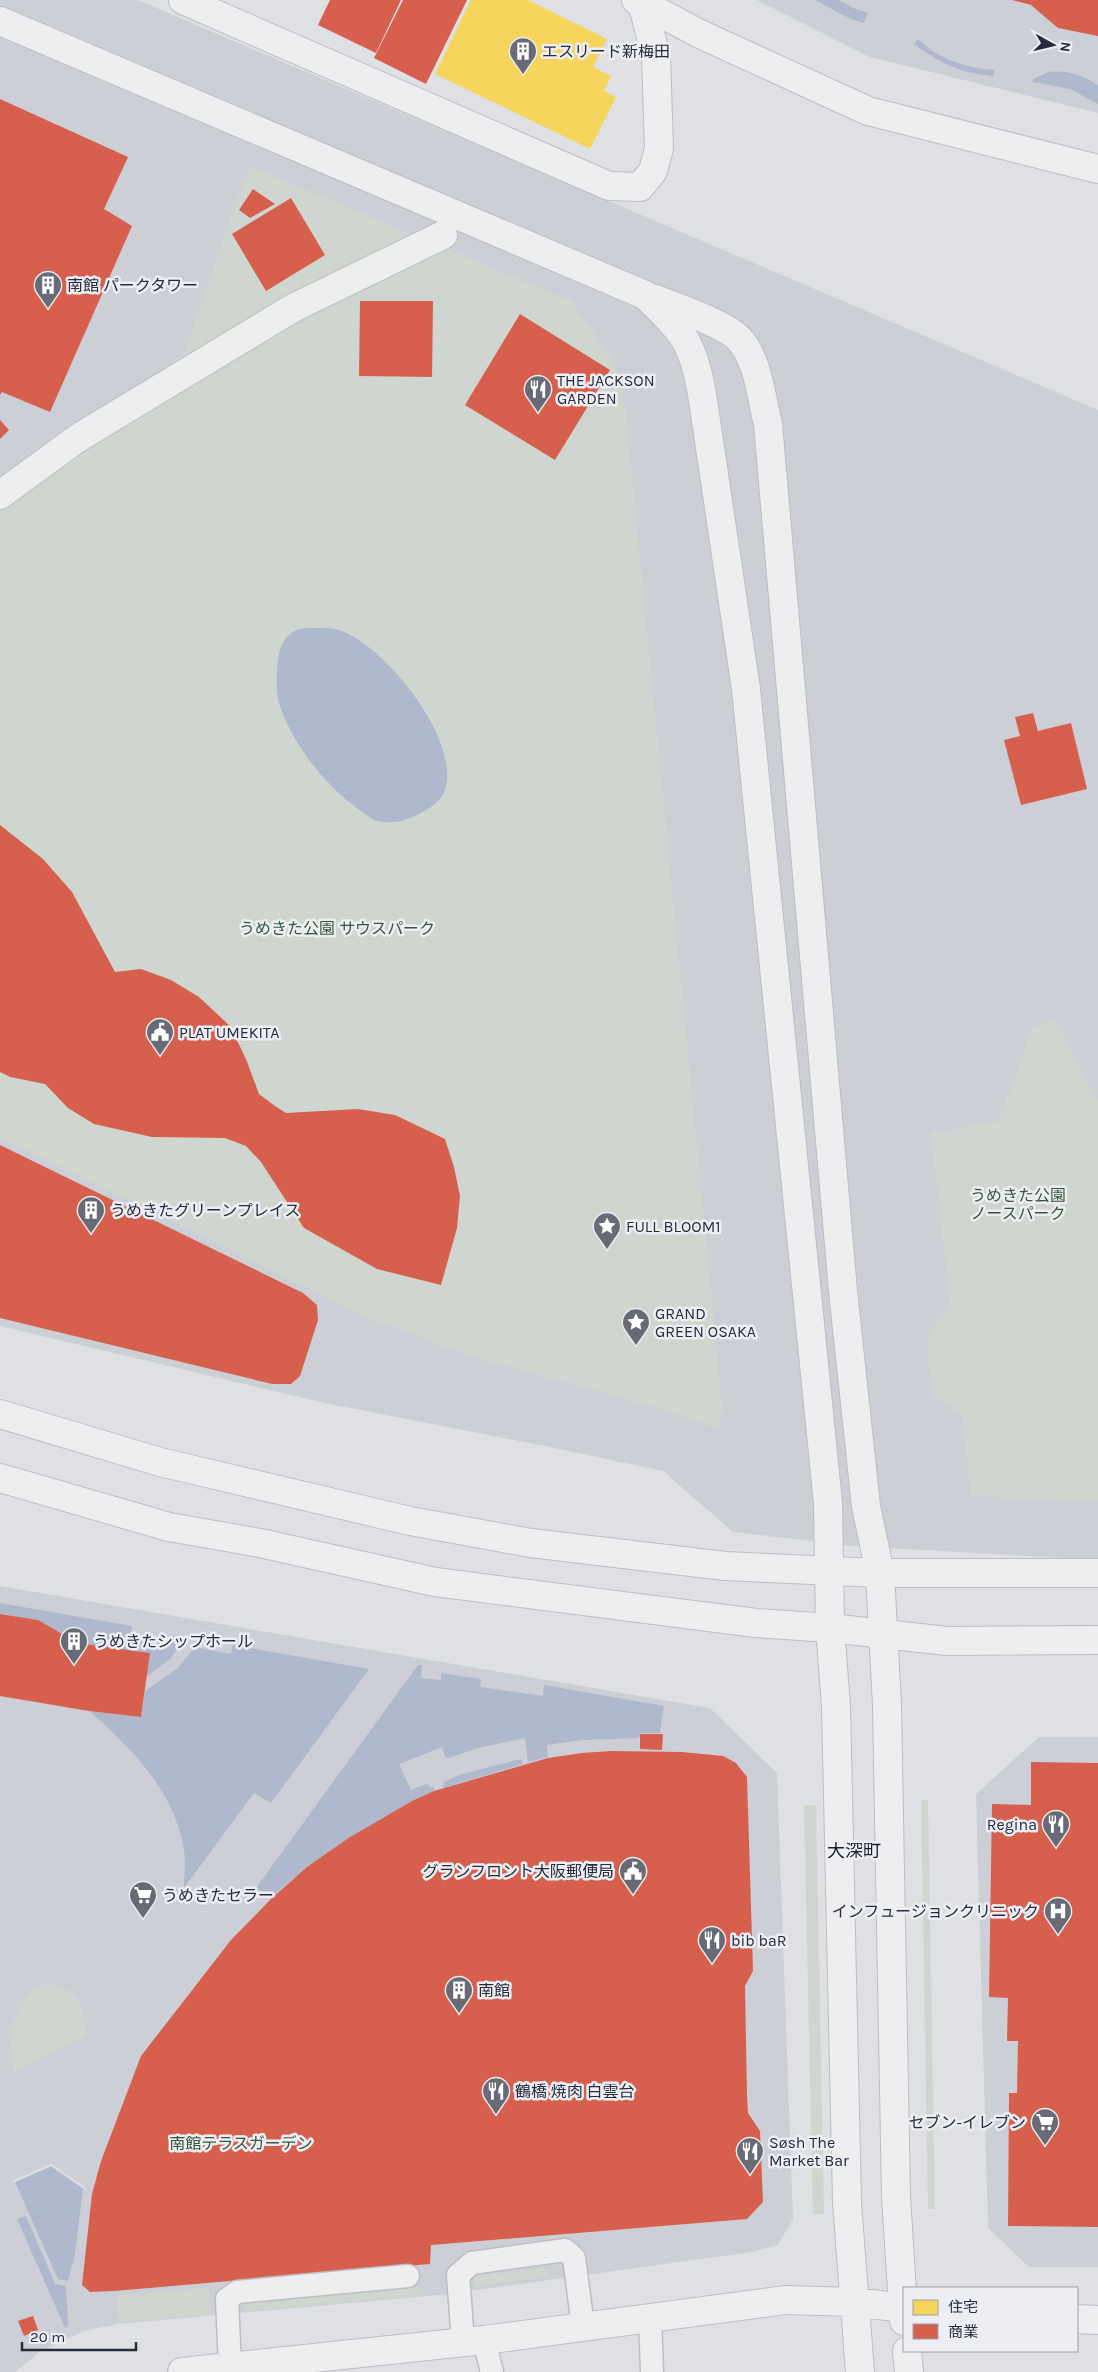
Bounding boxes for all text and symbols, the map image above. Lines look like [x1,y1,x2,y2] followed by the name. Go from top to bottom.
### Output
[1028,20,1078,70] north arrow
[508,36,538,75] building icon: エスリード新梅田
[1056,41,1074,53] text: N
[542,42,670,61] place label: エスリード新梅田
[33,270,63,309] building icon: 南館 パークタワー
[67,276,198,295] place label: 南館 パークタワー
[557,371,655,408] place label: THE JACKSON GARDEN
[523,374,553,413] restaurant icon: THE JACKSON GARDEN
[239,919,435,938] park label: うめきた公園 サウスパーク
[145,1017,175,1056] public building icon: PLAT UMEKITA
[179,1023,279,1042] place label: PLAT UMEKITA
[970,1186,1066,1223] park label: うめきた公園 ノースパーク
[76,1195,106,1234] building icon: うめきたグリーンプレイス
[110,1201,300,1220] place label: うめきたグリーンプレイス
[592,1211,622,1250] place icon: FULL BLOOM1
[626,1217,721,1236] place label: FULL BLOOM1
[655,1304,756,1341] place label: GRAND GREEN OSAKA
[621,1307,651,1346] place icon: GRAND GREEN OSAKA
[59,1626,89,1665] building icon: うめきたシップホール
[93,1632,253,1651] place label: うめきたシップホール
[1041,1809,1071,1848] restaurant icon: Regina
[987,1815,1037,1834] place label: Regina
[827,1840,881,1862] district label: 大深町
[618,1856,648,1895] public building icon: グランフロント大阪郵便局
[422,1862,614,1881] place label: グランフロント大阪郵便局
[128,1880,158,1919] supermarket icon: うめきたセラー
[162,1886,274,1905] place label: うめきたセラー
[1043,1896,1073,1935] hospital icon: インフュージョンクリニック
[832,1902,1039,1921] place label: インフュージョンクリニック
[697,1925,727,1964] restaurant icon: bib baR
[731,1931,787,1950] place label: bib baR
[444,1975,474,2014] building icon: 南館
[478,1981,510,2000] place label: 南館
[481,2076,511,2115] restaurant icon: 鶴橋 焼肉 白雲台
[515,2082,635,2101] place label: 鶴橋 焼肉 白雲台
[1030,2107,1060,2146] supermarket icon: セブン-イレブン
[908,2113,1026,2132] place label: セブン-イレブン
[769,2133,849,2170] place label: Søsh The Market Bar
[169,2134,313,2153] park label: 南館テラスガーデン
[735,2136,765,2175] restaurant icon: Søsh The Market Bar
[903,2287,1078,2352] legend
[948,2298,978,2316] text: 住宅
[22,2320,136,2352] scale bar
[948,2323,978,2341] text: 商業
[30,2328,65,2346] text: 20 m

